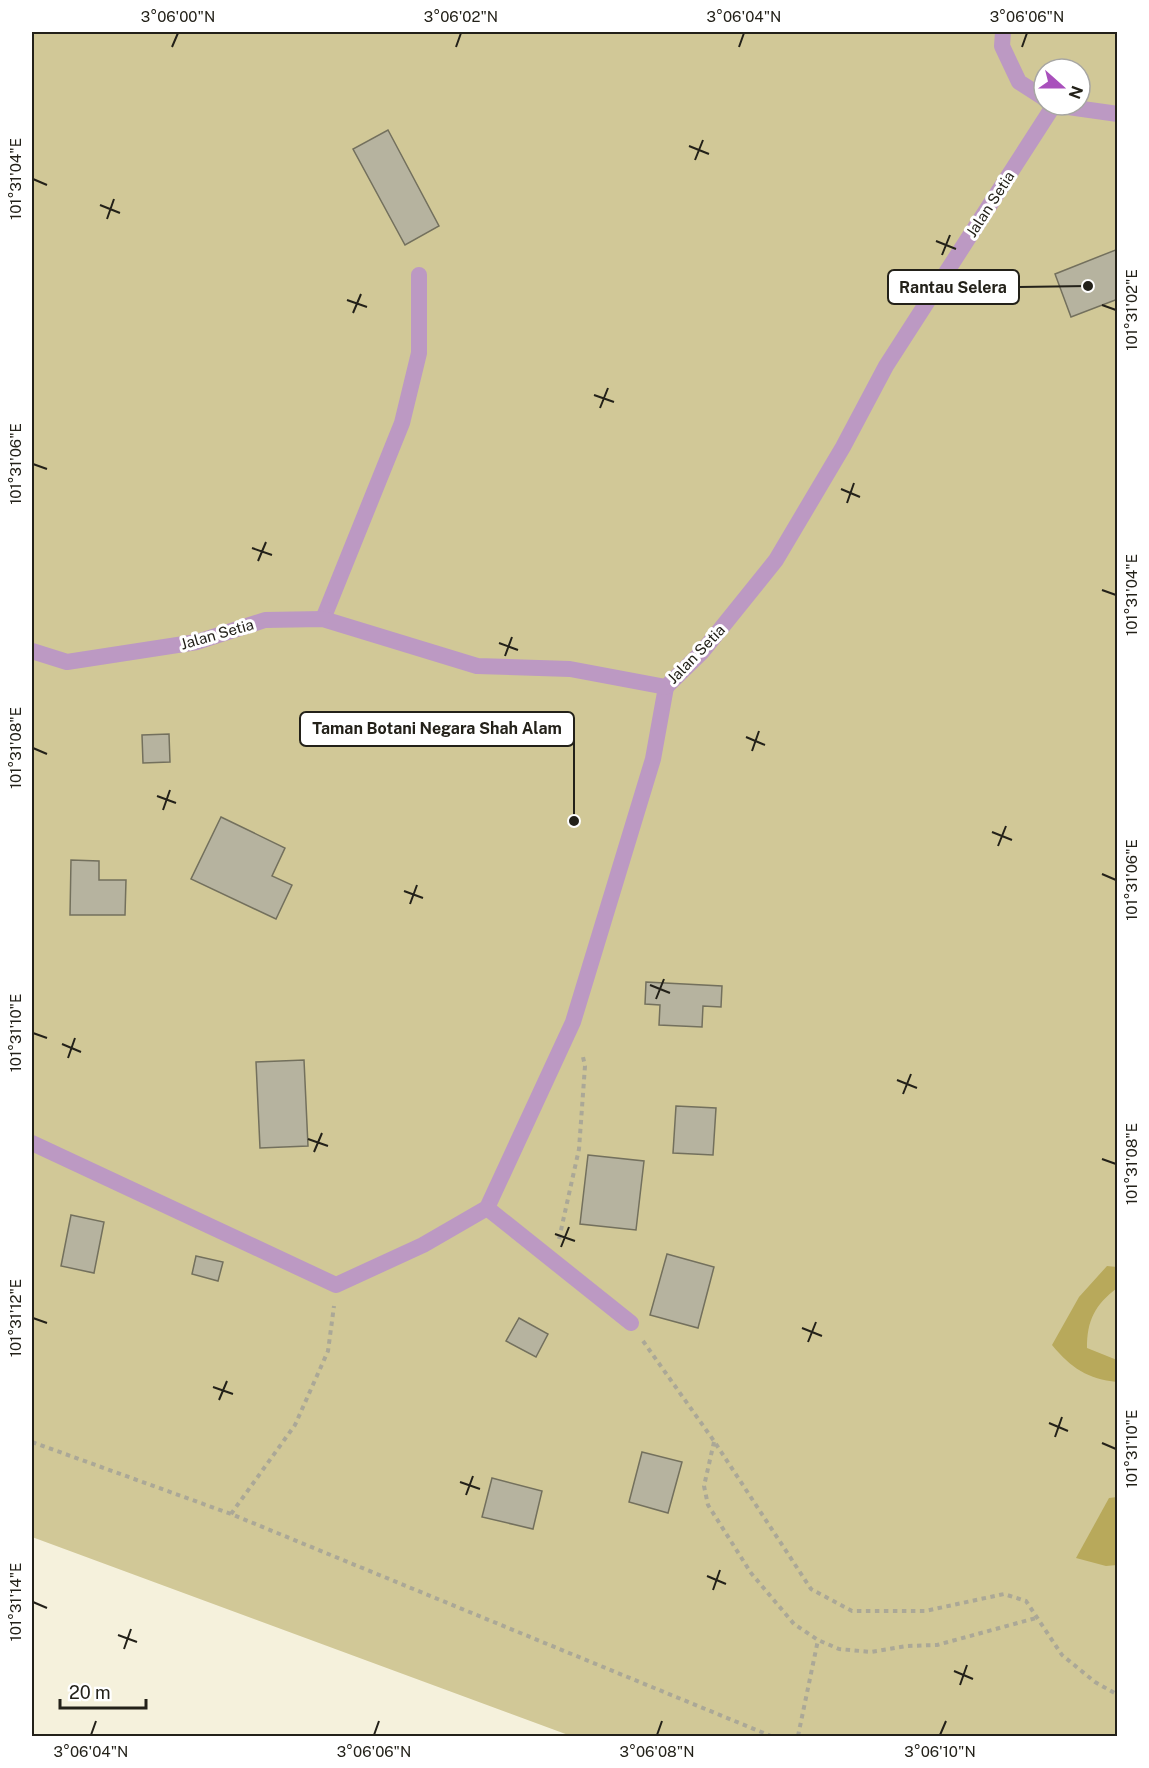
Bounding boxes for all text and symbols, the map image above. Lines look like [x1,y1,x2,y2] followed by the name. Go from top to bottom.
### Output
[141,8,215,25] text: 3°06'00"N
[424,8,498,25] text: 3°06'02"N
[707,8,781,25] text: 3°06'04"N
[990,8,1064,25] text: 3°06'06"N
[1032,57,1092,117] north arrow
[1064,83,1087,101] text: N
[7,138,24,220] text: 101°31'04"E
[962,168,1018,240] street label: Jalan Setia
[1123,269,1140,351] text: 101°31'02"E
[888,270,1019,304] callout: Rantau Selera
[899,278,1007,297] text: Rantau Selera
[7,423,24,505] text: 101°31'06"E
[1123,554,1140,636] text: 101°31'04"E
[178,615,256,653] street label: Jalan Setia
[664,621,728,687] street label: Jalan Setia
[7,707,24,789] text: 101°31'08"E
[300,712,574,746] callout: Taman Botani Negara Shah Alam
[312,719,562,738] text: Taman Botani Negara Shah Alam
[1123,839,1140,921] text: 101°31'06"E
[7,994,24,1072] text: 101°31'10"E
[1123,1123,1140,1205] text: 101°31'08"E
[7,1279,24,1357] text: 101°31'12"E
[1123,1410,1140,1488] text: 101°31'10"E
[7,1563,24,1641] text: 101°31'14"E
[60,1672,146,1710] scale bar
[69,1682,111,1703] text: 20 m
[54,1743,128,1760] text: 3°06'04"N
[337,1743,411,1760] text: 3°06'06"N
[619,1743,695,1760] text: 3°06'08"N
[904,1743,976,1760] text: 3°06'10"N

